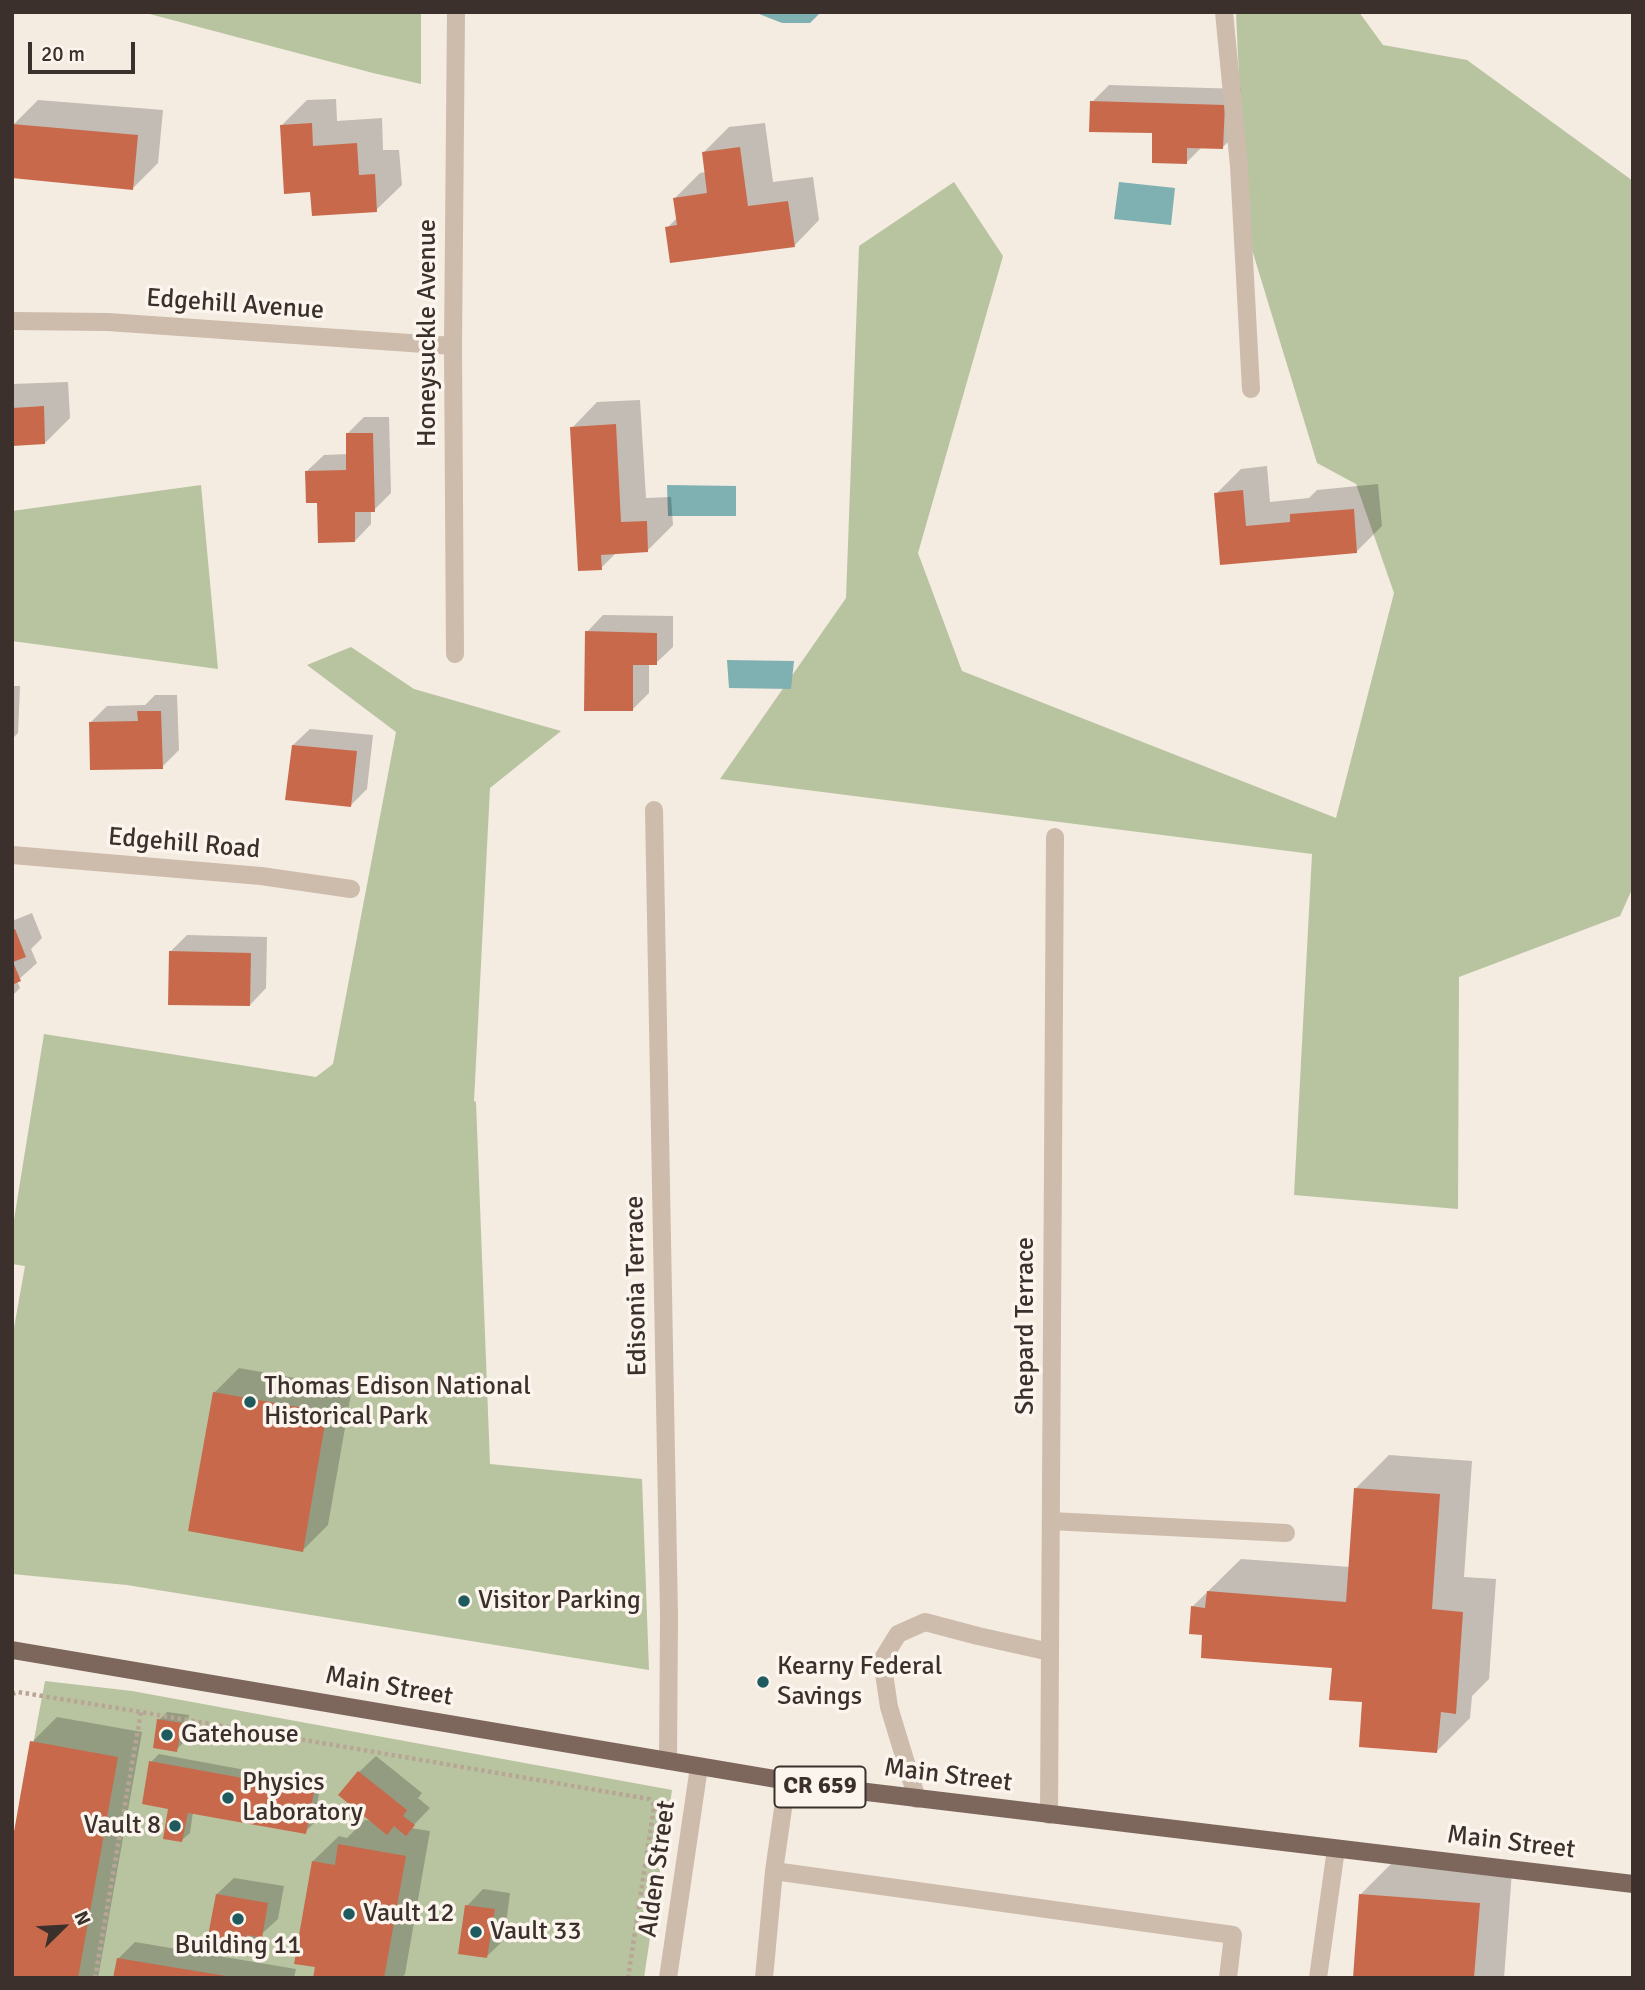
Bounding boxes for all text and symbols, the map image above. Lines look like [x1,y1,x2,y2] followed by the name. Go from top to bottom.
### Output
[32,28,138,72] scale bar
[41,41,85,67] text: 20 m
[412,219,444,447] street label: Honeysuckle Avenue
[145,283,325,327] street label: Edgehill Avenue
[107,822,261,866] street label: Edgehill Road
[620,1195,654,1377] street label: Edisonia Terrace
[1010,1237,1042,1415] street label: Shepard Terrace
[264,1371,531,1432] place label: Thomas Edison National Historical Park
[242,1394,258,1410] marker: Thomas Edison National Historical Park
[478,1585,641,1617] place label: Visitor Parking
[456,1593,472,1609] marker: Visitor Parking
[777,1651,942,1712] place label: Kearny Federal Savings
[323,1660,455,1714] street label: Main Street
[755,1674,771,1690] marker: Kearny Federal Savings
[181,1719,299,1751] place label: Gatehouse
[159,1727,175,1743] marker: Gatehouse
[882,1753,1014,1799] street label: Main Street
[774,1766,866,1808] road number: CR 659
[242,1767,363,1828] place label: Physics Laboratory
[220,1790,236,1806] marker: Physics Laboratory
[633,1799,683,1939] street label: Alden Street
[84,1810,161,1842] place label: Vault 8
[167,1818,183,1834] marker: Vault 8
[1445,1820,1577,1866] street label: Main Street
[28,1892,98,1962] north arrow
[363,1898,454,1930] place label: Vault 12
[341,1906,357,1922] marker: Vault 12
[69,1908,96,1929] text: N
[230,1911,246,1927] marker: Building 11
[490,1916,581,1948] place label: Vault 33
[468,1924,484,1940] marker: Vault 33
[175,1930,301,1962] place label: Building 11

